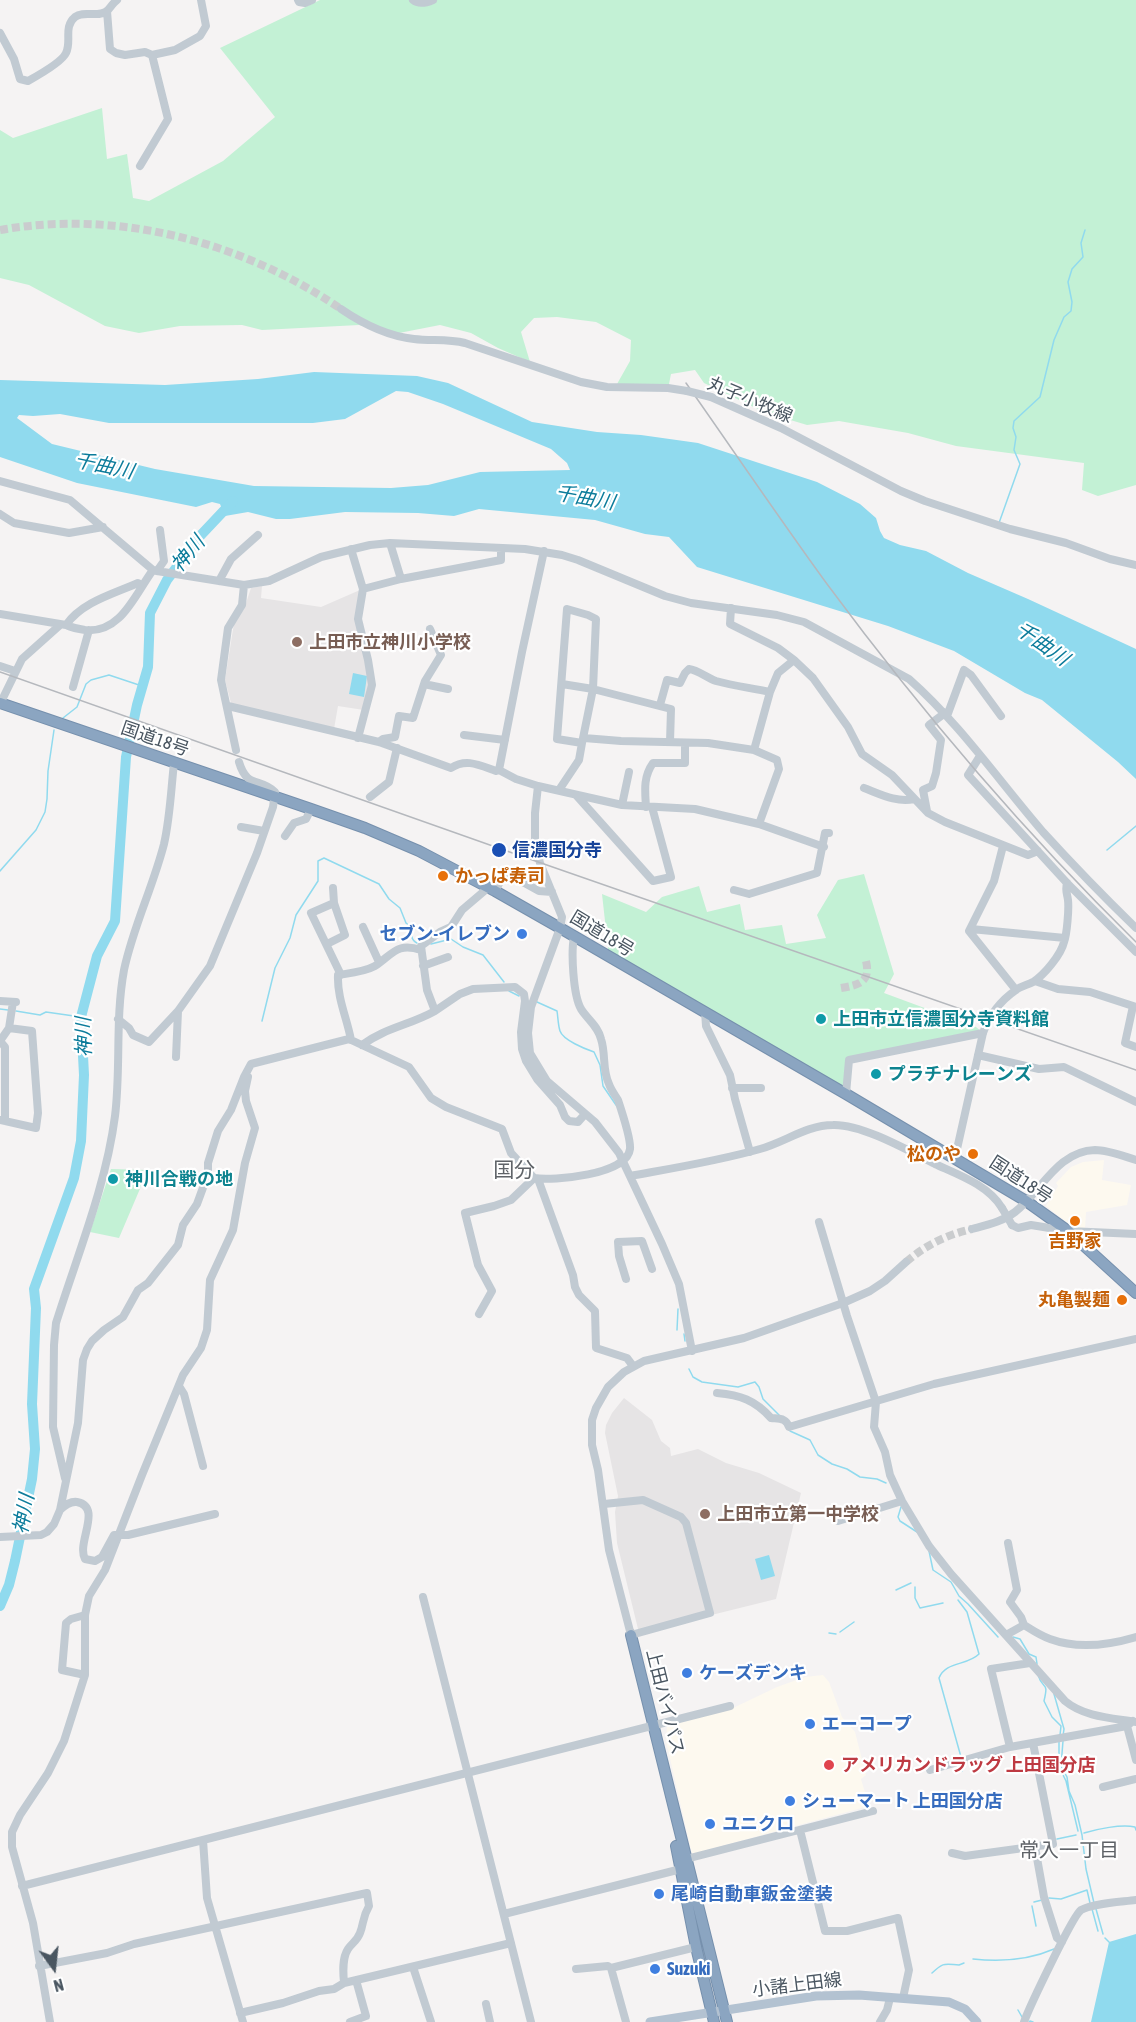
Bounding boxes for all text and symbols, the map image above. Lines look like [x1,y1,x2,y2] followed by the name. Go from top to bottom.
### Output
[704,372,796,428] street label: 丸子小牧線
[72,448,136,484] water label: 千曲川
[553,481,617,515] water label: 千曲川
[166,531,210,577] water label: 神川
[1011,617,1073,671] water label: 千曲川
[309,631,471,653] place label: 上田市立神川小学校
[290,635,304,649] marker: 上田市立神川小学校
[118,717,192,761] street label: 国道18号
[512,839,602,861] place label: 信濃国分寺
[490,841,508,859] marker: 信濃国分寺
[455,865,545,887] place label: かっぱ寿司
[436,869,450,883] marker: かっぱ寿司
[566,906,638,962] street label: 国道18号
[380,923,510,945] place label: セブン-イレブン
[515,927,529,941] marker: セブン-イレブン
[833,1008,1049,1030] place label: 上田市立信濃国分寺資料館
[814,1012,828,1026] marker: 上田市立信濃国分寺資料館
[72,1017,96,1057] water label: 神川
[888,1063,1032,1085] place label: プラチナレーンズ
[869,1067,883,1081] marker: プラチナレーンズ
[907,1143,961,1165] place label: 松のや
[966,1147,980,1161] marker: 松のや
[985,1152,1057,1208] street label: 国道18号
[493,1157,535,1183] district label: 国分
[125,1168,233,1190] place label: 神川合戦の地
[106,1172,120,1186] marker: 神川合戦の地
[1068,1214,1082,1228] marker: 吉野家
[1048,1230,1102,1252] place label: 吉野家
[1038,1289,1110,1311] place label: 丸亀製麺
[1115,1293,1129,1307] marker: 丸亀製麺
[9,1492,39,1536] water label: 神川
[717,1503,879,1525] place label: 上田市立第一中学校
[698,1507,712,1521] marker: 上田市立第一中学校
[641,1647,689,1757] street label: 上田バイパス
[699,1662,807,1684] place label: ケーズデンキ
[680,1666,694,1680] marker: ケーズデンキ
[822,1713,912,1735] place label: エーコープ
[803,1717,817,1731] marker: エーコープ
[841,1754,1095,1776] place label: アメリカンドラッグ 上田国分店
[822,1758,836,1772] marker: アメリカンドラッグ 上田国分店
[802,1790,1002,1812] place label: シューマート 上田国分店
[783,1794,797,1808] marker: シューマート 上田国分店
[722,1813,794,1835] place label: ユニクロ
[703,1817,717,1831] marker: ユニクロ
[1019,1839,1119,1863] district label: 常入一丁目
[671,1883,833,1905] place label: 尾崎自動車鈑金塗装
[652,1887,666,1901] marker: 尾崎自動車鈑金塗装
[24,1938,84,1998] north arrow
[667,1958,710,1980] place label: Suzuki
[648,1962,662,1976] marker: Suzuki
[751,1969,843,2001] street label: 小諸上田線
[52,1975,66,1995] text: N

